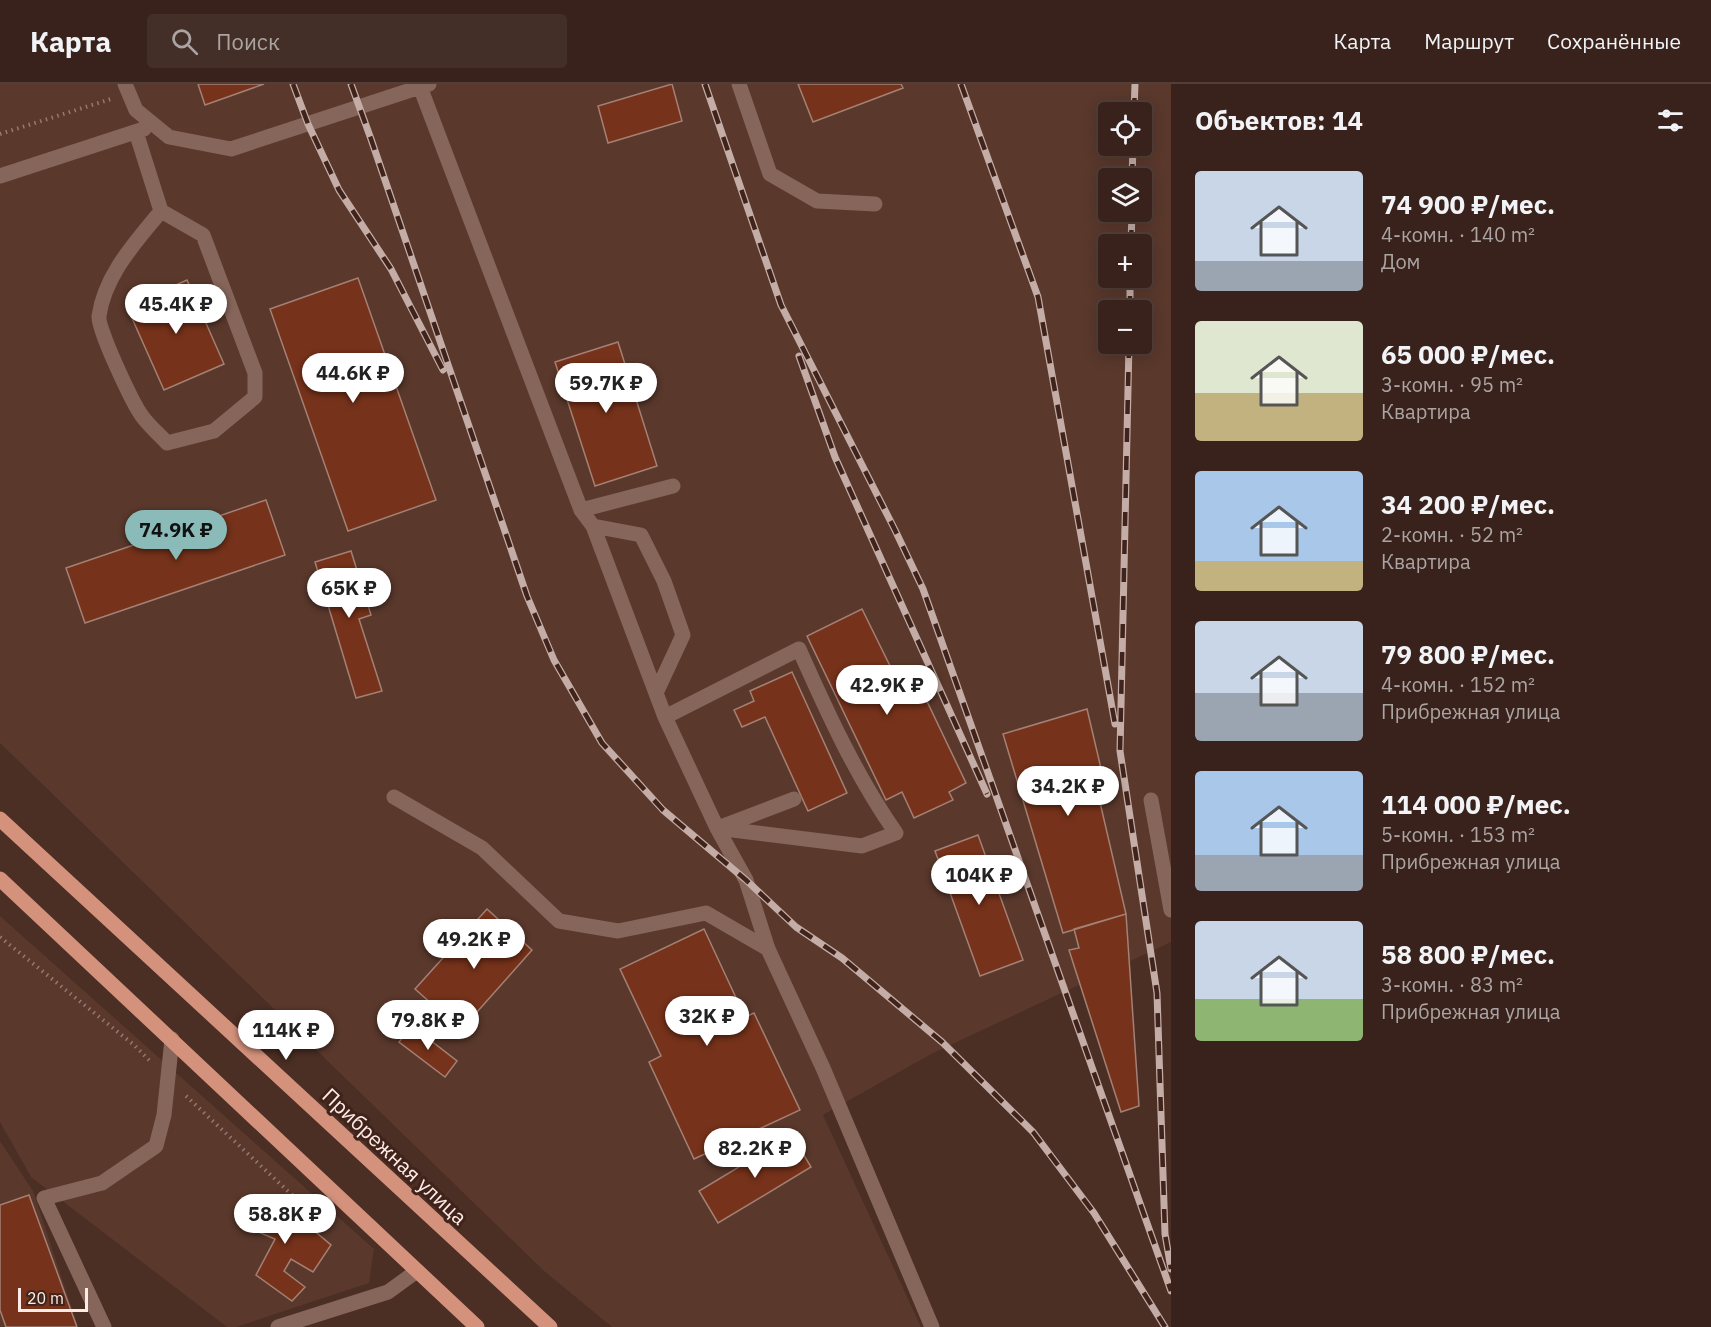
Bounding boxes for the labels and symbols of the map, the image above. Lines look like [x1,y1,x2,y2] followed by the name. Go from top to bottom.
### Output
[121,284,231,335] pin: 45.4K ₽
[298,353,408,404] pin: 44.6K ₽
[551,363,661,414] pin: 59.7K ₽
[121,510,231,561] pin: 74.9K ₽
[307,568,391,619] pin: 65K ₽
[832,665,942,716] pin: 42.9K ₽
[1013,766,1123,817] pin: 34.2K ₽
[930,855,1028,906] pin: 104K ₽
[419,919,529,970] pin: 49.2K ₽
[665,996,749,1047] pin: 32K ₽
[373,1000,483,1051] pin: 79.8K ₽
[237,1010,335,1061] pin: 114K ₽
[317,1082,473,1230] street label: Прибрежная улица
[700,1128,810,1179] pin: 82.2K ₽
[230,1194,340,1245] pin: 58.8K ₽
[18,1285,88,1312] scale bar

